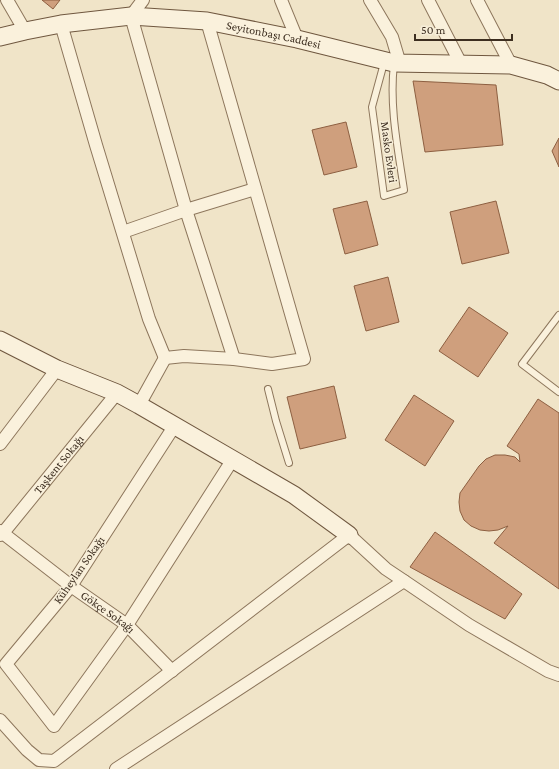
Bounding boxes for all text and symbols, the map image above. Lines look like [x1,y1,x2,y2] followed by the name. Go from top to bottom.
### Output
[415,16,512,42] scale bar
[225,18,322,52] street label: Seyitonbaşı Caddesi
[421,23,446,37] text: 50 m
[378,120,400,184] street label: Masko Evleri
[31,432,87,497] street label: Taşkent Sokağı
[50,533,108,607] street label: Küheylan Sokağı
[78,588,138,636] street label: Gökçe Sokağı

